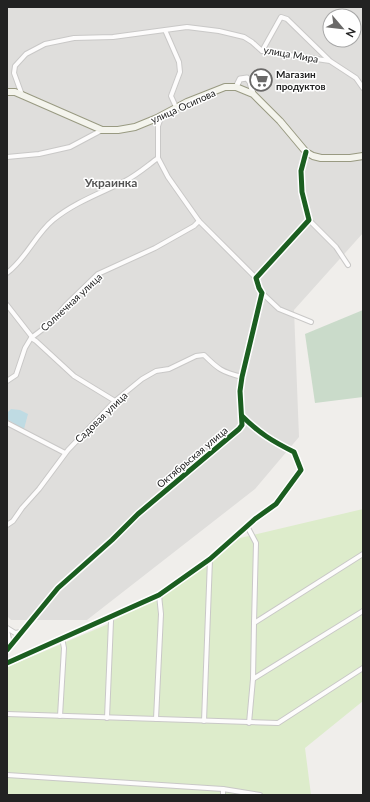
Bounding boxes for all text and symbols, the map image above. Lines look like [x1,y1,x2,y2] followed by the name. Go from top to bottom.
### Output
[322,8,362,48] north arrow
[344,26,359,40] text: N
[263,43,319,65] street label: улица Мира
[248,67,274,93] supermarket icon: Магазин продуктов
[276,68,326,92] place label: Магазин продуктов
[149,86,217,126] street label: улица Осипова
[84,175,137,190] district label: Украинка
[38,271,104,333] street label: Солнечная улица
[72,389,130,445] street label: Садовая улица
[154,424,230,490] street label: Октябрьская улица

